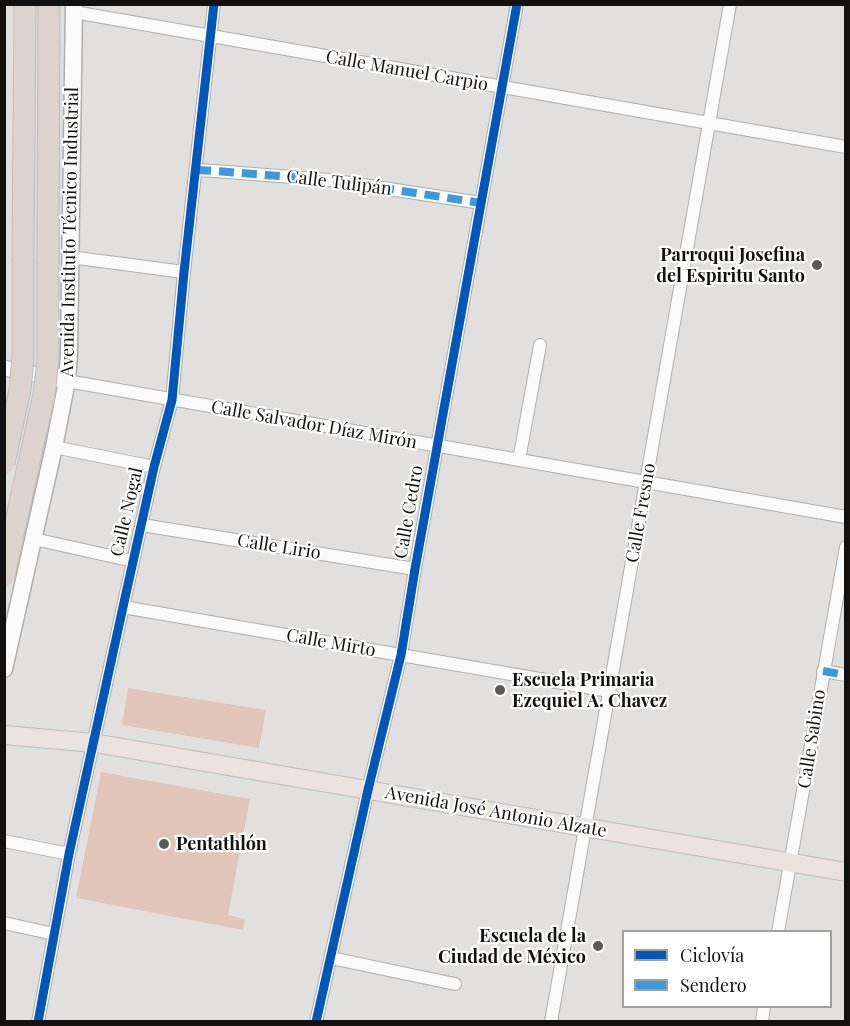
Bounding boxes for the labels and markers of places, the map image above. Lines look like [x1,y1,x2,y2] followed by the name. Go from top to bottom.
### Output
[656,244,805,286] place label: Parroqui Josefina del Espiritu Santo
[810,258,824,272] marker: Parroqui Josefina del Espiritu Santo
[512,669,667,712] place label: Escuela Primaria Ezequiel A. Chavez
[493,683,507,697] marker: Escuela Primaria Ezequiel A. Chavez
[176,833,267,855] place label: Pentathlón
[157,837,171,851] marker: Pentathlón
[438,925,586,968] place label: Escuela de la Ciudad de México
[591,939,605,953] marker: Escuela de la Ciudad de México

